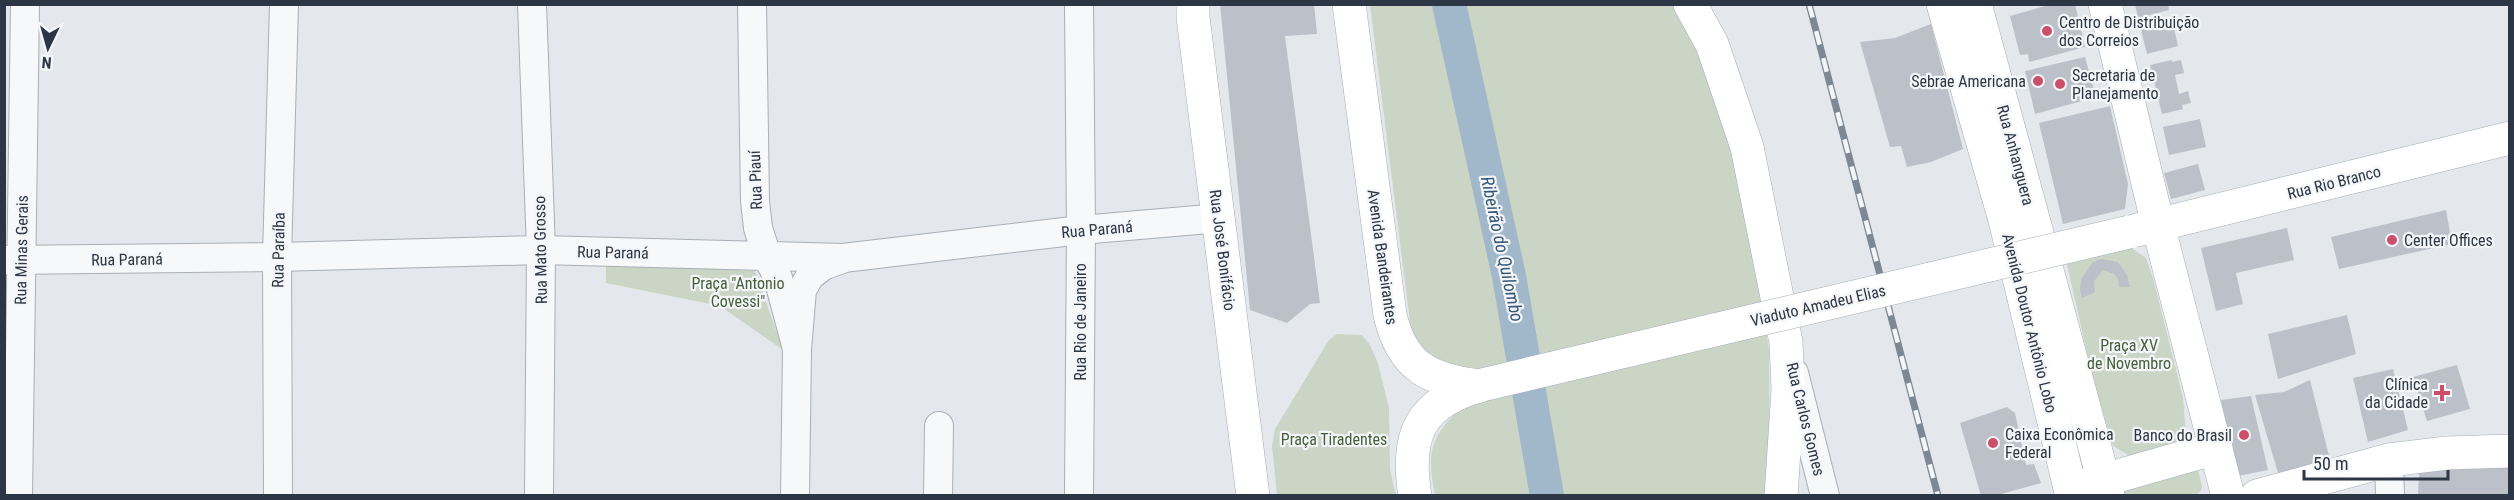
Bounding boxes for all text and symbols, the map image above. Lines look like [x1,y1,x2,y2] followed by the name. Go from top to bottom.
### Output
[2059,13,2199,50] place label: Centro de Distribuição dos Correios
[18,18,78,78] north arrow
[2040,24,2054,38] marker: Centro de Distribuição dos Correios
[41,53,52,72] text: N
[2072,66,2159,103] place label: Secretaria de Planejamento
[1911,72,2026,91] place label: Sebrae Americana
[2031,74,2045,88] marker: Sebrae Americana
[2053,77,2067,91] marker: Secretaria de Planejamento
[1993,103,2038,207] street label: Rua Anhanguera
[745,149,766,210] street label: Rua Piauí
[2285,162,2383,203] street label: Rua Rio Branco
[1477,174,1528,323] water label: Ribeirão do Quilombo
[1206,188,1239,312] street label: Rua José Bonifácio
[1364,188,1401,326] street label: Avenida Bandeirantes
[11,195,32,305] street label: Rua Minas Gerais
[530,196,551,304] street label: Rua Mato Grosso
[268,212,289,288] street label: Rua Paraíba
[1061,217,1134,242] street label: Rua Paraná
[2404,231,2493,250] place label: Center Offices
[1998,232,2061,415] street label: Avenida Doutor Antônio Lobo
[2385,233,2399,247] marker: Center Offices
[577,242,649,263] street label: Rua Paraná
[91,249,163,270] street label: Rua Paraná
[1071,263,1090,381] street label: Rua Rio de Janeiro
[691,274,785,311] park label: Praça "Antonio Covessi"
[1749,281,1888,330] street label: Viaduto Amadeu Elias
[2087,336,2171,373] park label: Praça XV de Novembro
[1782,360,1829,478] street label: Rua Carlos Gomes
[2365,375,2428,412] place label: Clínica da Cidade
[2433,384,2451,402] marker: Clínica da Cidade
[2005,425,2114,462] place label: Caixa Econômica Federal
[2134,426,2232,445] place label: Banco do Brasil
[2237,428,2251,442] marker: Banco do Brasil
[1281,430,1387,449] park label: Praça Tiradentes
[1986,436,2000,450] marker: Caixa Econômica Federal
[2304,443,2448,481] scale bar
[2313,453,2348,474] text: 50 m

